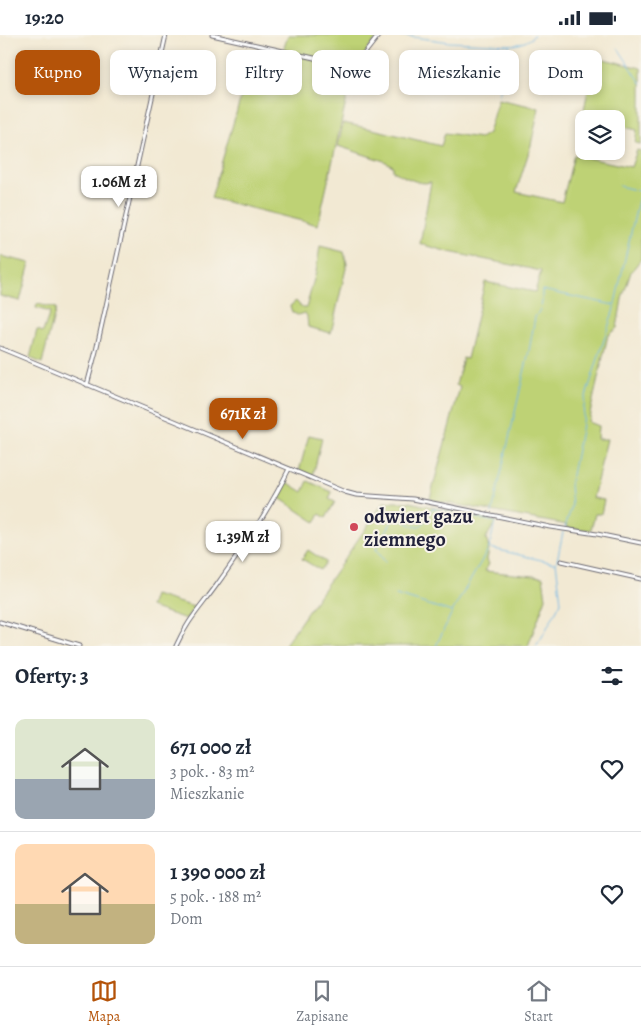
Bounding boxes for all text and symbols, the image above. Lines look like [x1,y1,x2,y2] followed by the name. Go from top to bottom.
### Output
[25,5,64,31] text: 19:20
[15,50,100,95] chip: Kupno
[110,50,216,95] chip: Wynajem
[226,50,302,95] chip: Filtry
[312,50,389,95] chip: Nowe
[399,50,519,95] chip: Mieszkanie
[529,50,602,95] chip: Dom
[575,110,625,160] map controls
[575,110,625,160] button: layers
[67,165,171,208] pin: 1.06M zł
[92,171,146,193] text: 1.06M zł
[197,397,289,440] pin: 671K zł
[220,403,266,425] text: 671K zł
[364,503,473,553] place label: odwiert gazu ziemnego
[191,521,295,563] pin: 1.39M zł
[348,521,360,533] marker: odwiert gazu ziemnego
[217,526,269,548] text: 1.39M zł
[15,662,89,690] text: Oferty: 3
[598,662,626,690] icon: filters
[170,733,251,761] text: 671 000 zł
[55,739,115,799] icon: home
[598,755,626,783] icon: heart
[170,761,254,783] text: 3 pok. · 83 m²
[170,783,244,805] text: Mieszkanie
[170,858,266,886] text: 1 390 000 zł
[55,864,115,924] icon: home
[598,880,626,908] icon: heart
[170,886,261,908] text: 5 pok. · 188 m²
[170,908,203,930] text: Dom
[88,977,120,1026] tab: Mapa
[296,977,348,1026] tab: Zapisane
[524,977,553,1026] tab: Start

